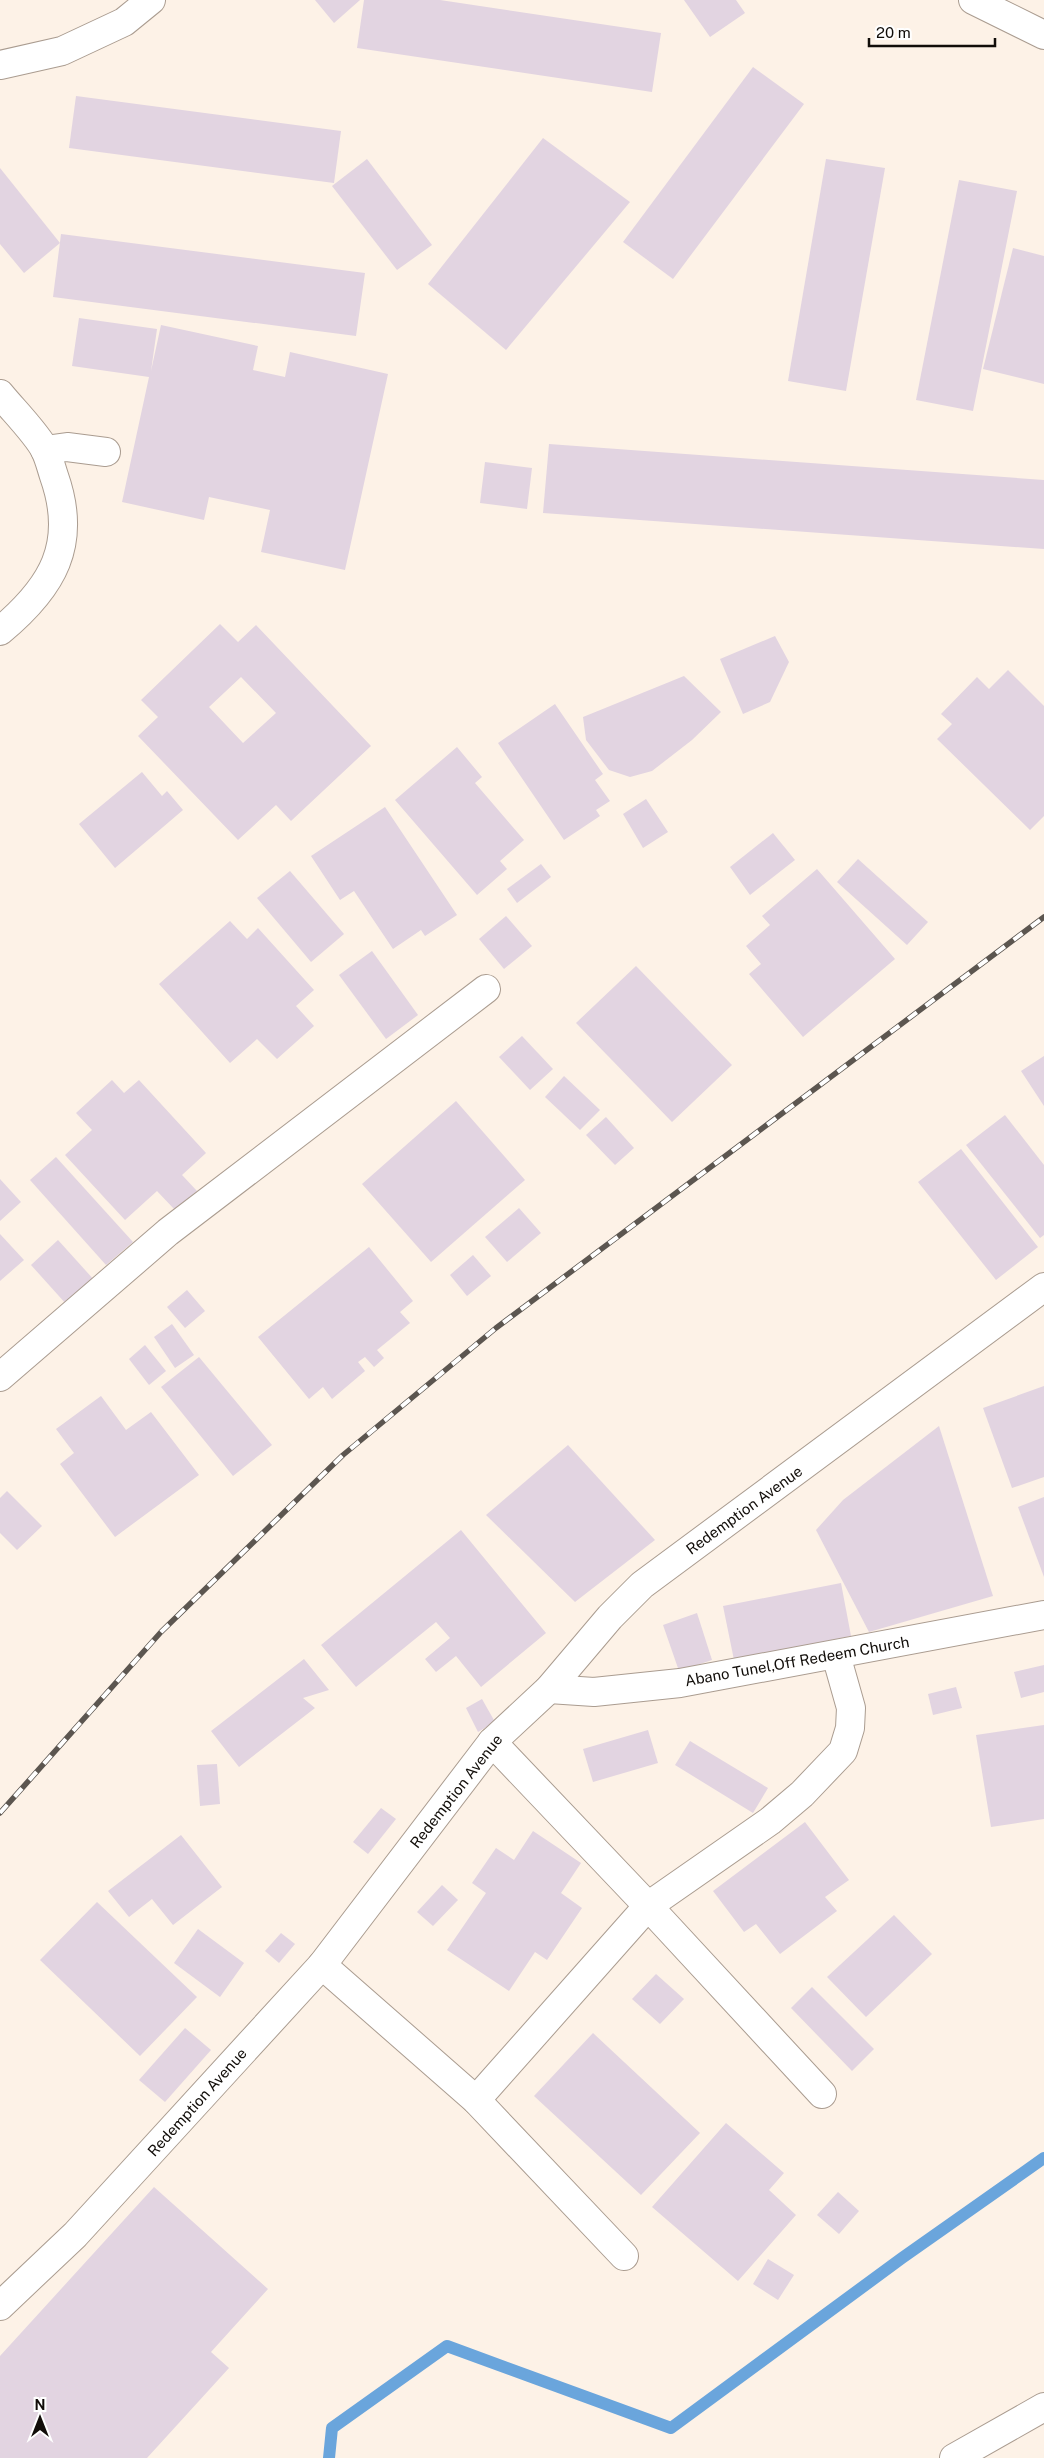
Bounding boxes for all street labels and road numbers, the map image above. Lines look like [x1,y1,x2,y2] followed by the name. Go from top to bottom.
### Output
[683,1462,805,1558] street label: Redemption Avenue
[683,1633,911,1689] street label: Abano Tunel,Off Redeem Church
[406,1731,506,1851] street label: Redemption Avenue
[144,2045,250,2159] street label: Redemption Avenue

